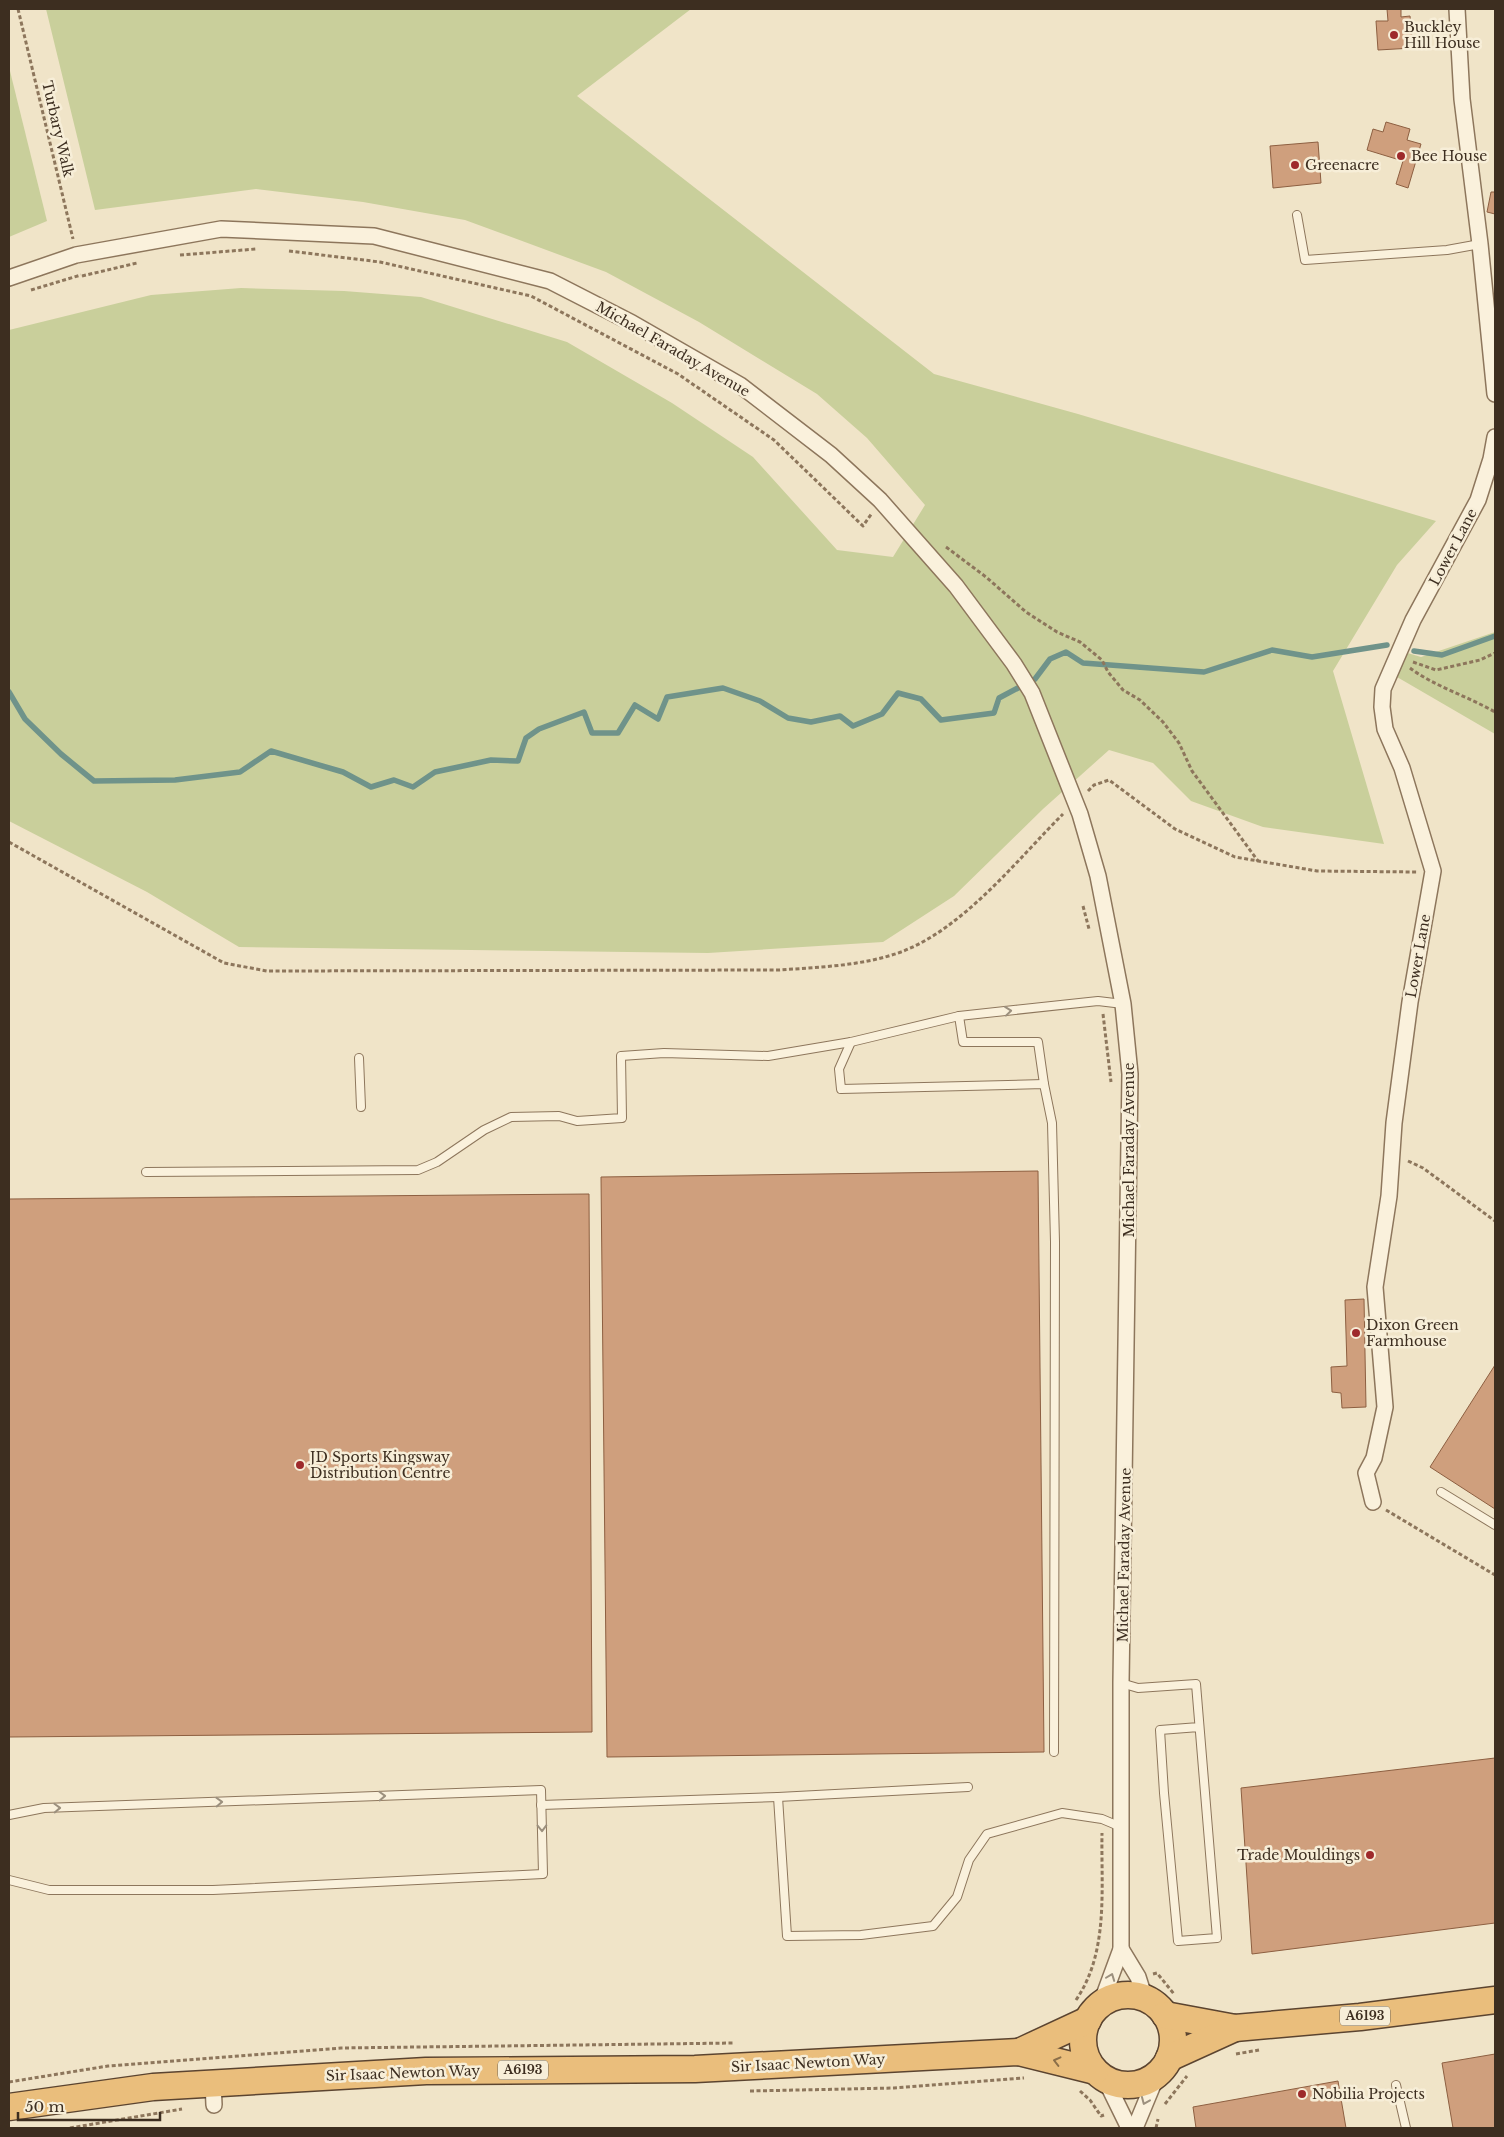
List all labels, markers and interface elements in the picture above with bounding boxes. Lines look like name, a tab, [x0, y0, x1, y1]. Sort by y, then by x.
place label: Buckley Hill House	[1404, 18, 1480, 52]
marker: Buckley Hill House	[1388, 29, 1400, 41]
street label: Turbary Walk	[38, 79, 78, 179]
place label: Bee House	[1411, 147, 1487, 165]
marker: Bee House	[1395, 150, 1407, 162]
place label: Greenacre	[1305, 156, 1379, 174]
marker: Greenacre	[1289, 159, 1301, 171]
street label: Michael Faraday Avenue	[593, 298, 753, 400]
street label: Lower Lane	[1425, 505, 1481, 589]
street label: Lower Lane	[1402, 913, 1434, 999]
one-way arrow	[1004, 1005, 1012, 1016]
street label: Michael Faraday Avenue	[1120, 1063, 1138, 1237]
place label: Dixon Green Farmhouse	[1366, 1316, 1459, 1350]
marker: Dixon Green Farmhouse	[1350, 1327, 1362, 1339]
place label: JD Sports Kingsway Distribution Centre	[308, 1448, 450, 1482]
marker: JD Sports Kingsway Distribution Centre	[294, 1459, 306, 1471]
street label: Michael Faraday Avenue	[1113, 1467, 1135, 1643]
one-way arrow	[378, 1790, 386, 1801]
one-way arrow	[216, 1796, 224, 1807]
one-way arrow	[53, 1802, 61, 1813]
one-way arrow	[537, 1824, 547, 1832]
place label: Trade Mouldings	[1237, 1846, 1360, 1864]
marker: Trade Mouldings	[1364, 1849, 1376, 1861]
one-way arrow	[1105, 1974, 1115, 1982]
road number: A6193	[1340, 2006, 1390, 2025]
street label: Sir Isaac Newton Way	[730, 2050, 886, 2076]
one-way arrow	[1053, 2057, 1061, 2067]
road number: A6193	[498, 2060, 548, 2080]
street label: Sir Isaac Newton Way	[326, 2061, 481, 2085]
place label: Nobilia Projects	[1312, 2085, 1425, 2103]
marker: Nobilia Projects	[1296, 2088, 1308, 2100]
scale bar	[18, 2090, 160, 2122]
one-way arrow	[1141, 2096, 1152, 2105]
text: 50 m	[25, 2097, 65, 2116]

